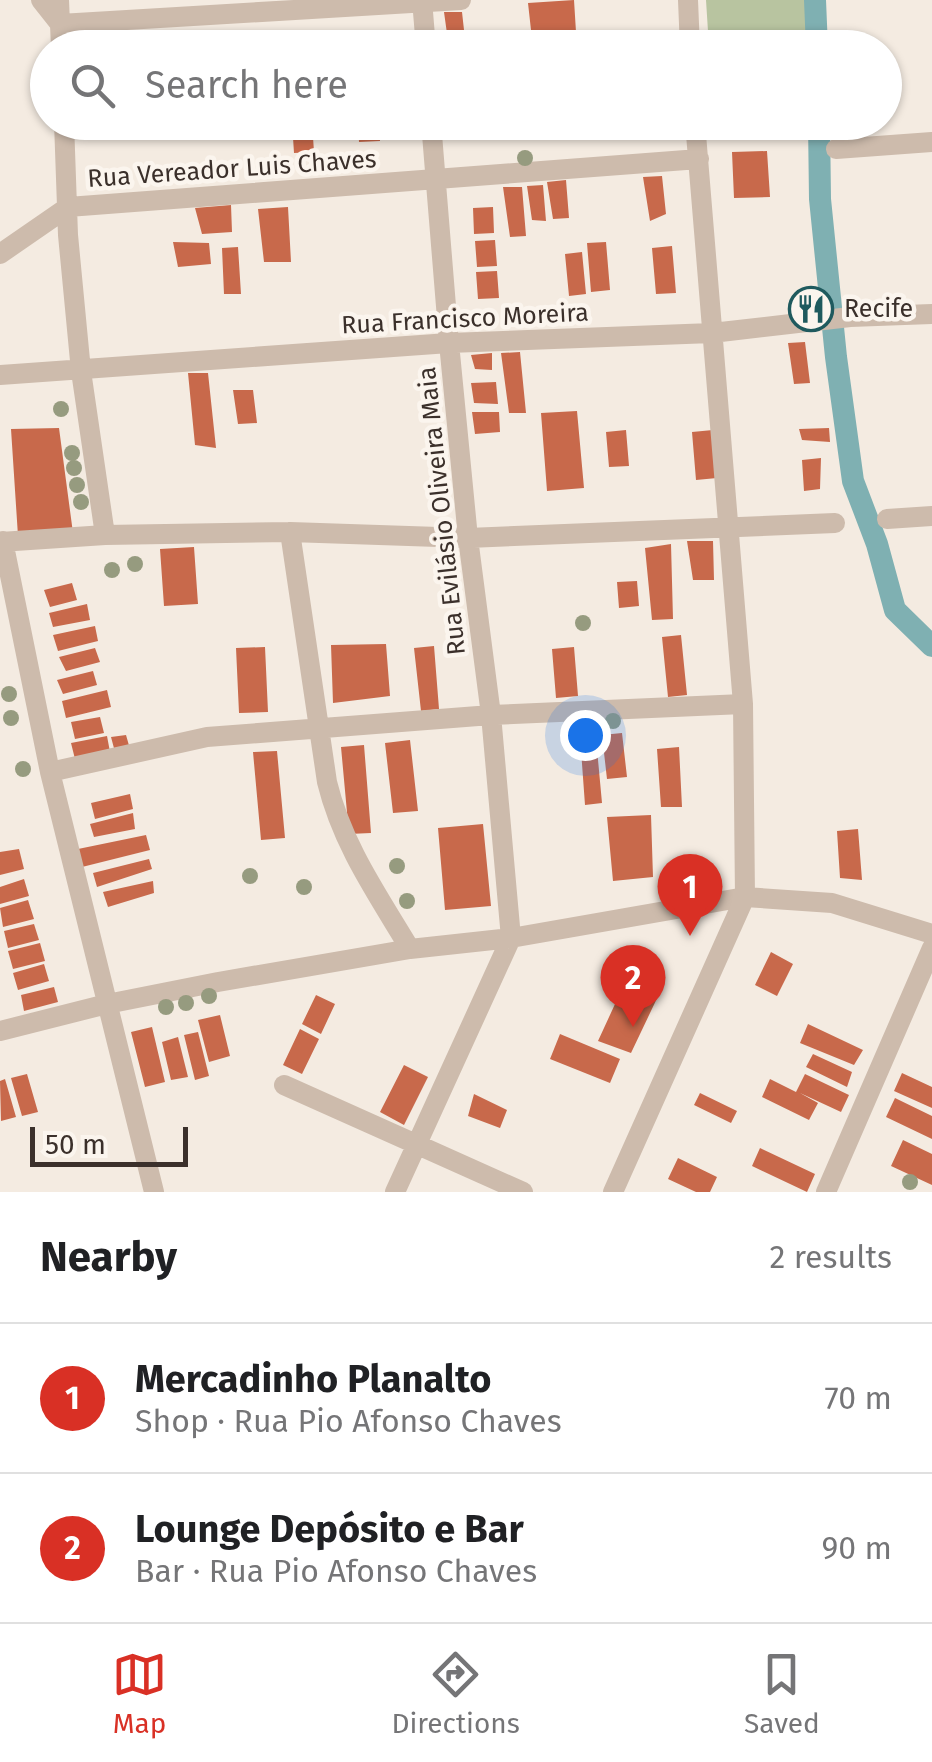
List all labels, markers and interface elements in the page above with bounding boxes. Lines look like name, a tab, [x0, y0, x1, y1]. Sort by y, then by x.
search box	[30, 30, 902, 140]
icon: search	[65, 58, 120, 113]
text: Search here	[145, 62, 348, 108]
street label: Rua Vereador Luis Chaves	[87, 144, 377, 194]
restaurant icon: Recife	[788, 286, 834, 332]
place label: Recife	[844, 294, 913, 324]
street label: Rua Francisco Moreira	[341, 298, 589, 340]
street label: Rua Evilásio Oliveira Maia	[412, 365, 472, 657]
your location	[560, 710, 611, 761]
pin: 1	[658, 854, 722, 936]
pin: 2	[600, 944, 666, 1027]
scale bar	[30, 1122, 188, 1166]
text: 50 m	[45, 1128, 106, 1161]
text: Nearby	[40, 1232, 177, 1282]
text: 2 results	[769, 1238, 892, 1276]
text: Mercadinho Planalto	[135, 1356, 491, 1402]
text: 1	[65, 1379, 80, 1417]
text: 70 m	[824, 1379, 892, 1417]
text: Shop · Rua Pio Afonso Chaves	[135, 1402, 562, 1440]
text: Lounge Depósito e Bar	[135, 1506, 524, 1552]
text: 2	[64, 1529, 81, 1567]
text: 90 m	[821, 1529, 892, 1567]
text: Bar · Rua Pio Afonso Chaves	[135, 1552, 537, 1590]
tab: Map	[112, 1647, 167, 1740]
tab: Directions	[391, 1647, 520, 1740]
tab: Saved	[744, 1647, 820, 1740]

